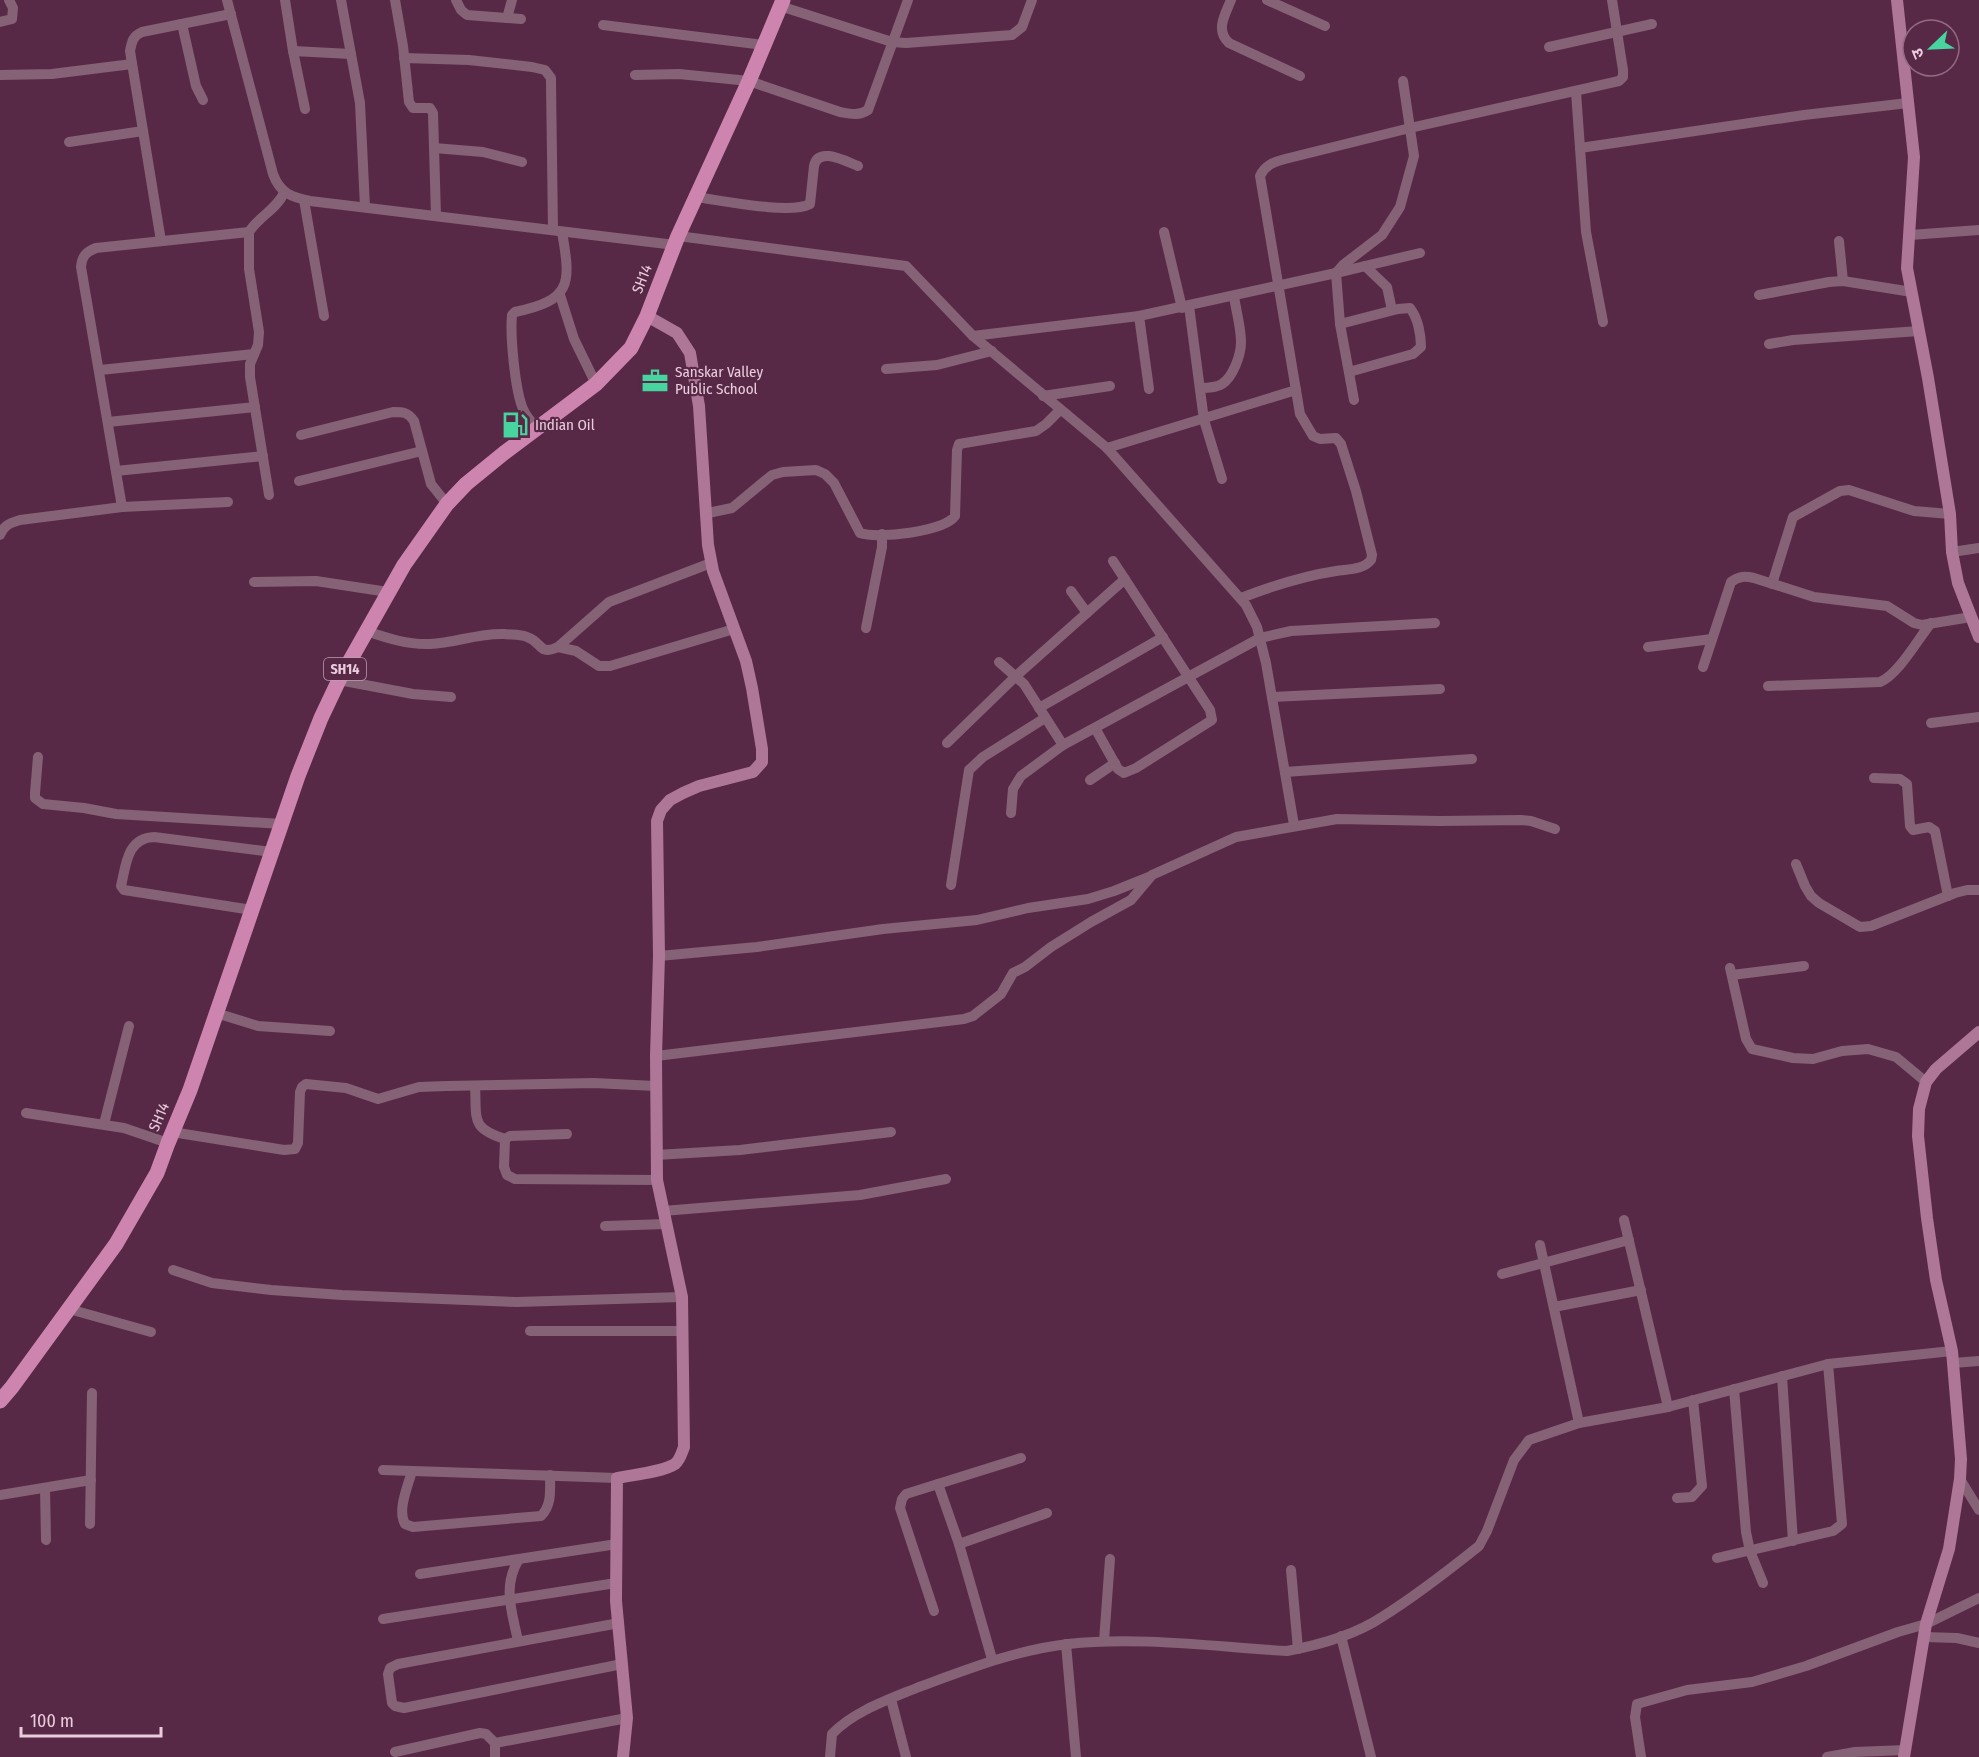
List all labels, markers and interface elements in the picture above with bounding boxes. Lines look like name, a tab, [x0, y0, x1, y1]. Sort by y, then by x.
north arrow	[1901, 18, 1961, 78]
text: उ	[1907, 45, 1928, 62]
street label: SH14	[628, 262, 656, 296]
place label: Sanskar Valley Public School	[675, 363, 763, 398]
office icon: Sanskar Valley Public School	[640, 366, 670, 396]
fuel station icon: Indian Oil	[500, 410, 530, 440]
place label: Indian Oil	[535, 416, 595, 434]
road number: SH14	[324, 658, 366, 680]
street label: SH14	[145, 1100, 173, 1134]
scale bar	[21, 1700, 160, 1738]
text: 100 m	[30, 1710, 74, 1732]

